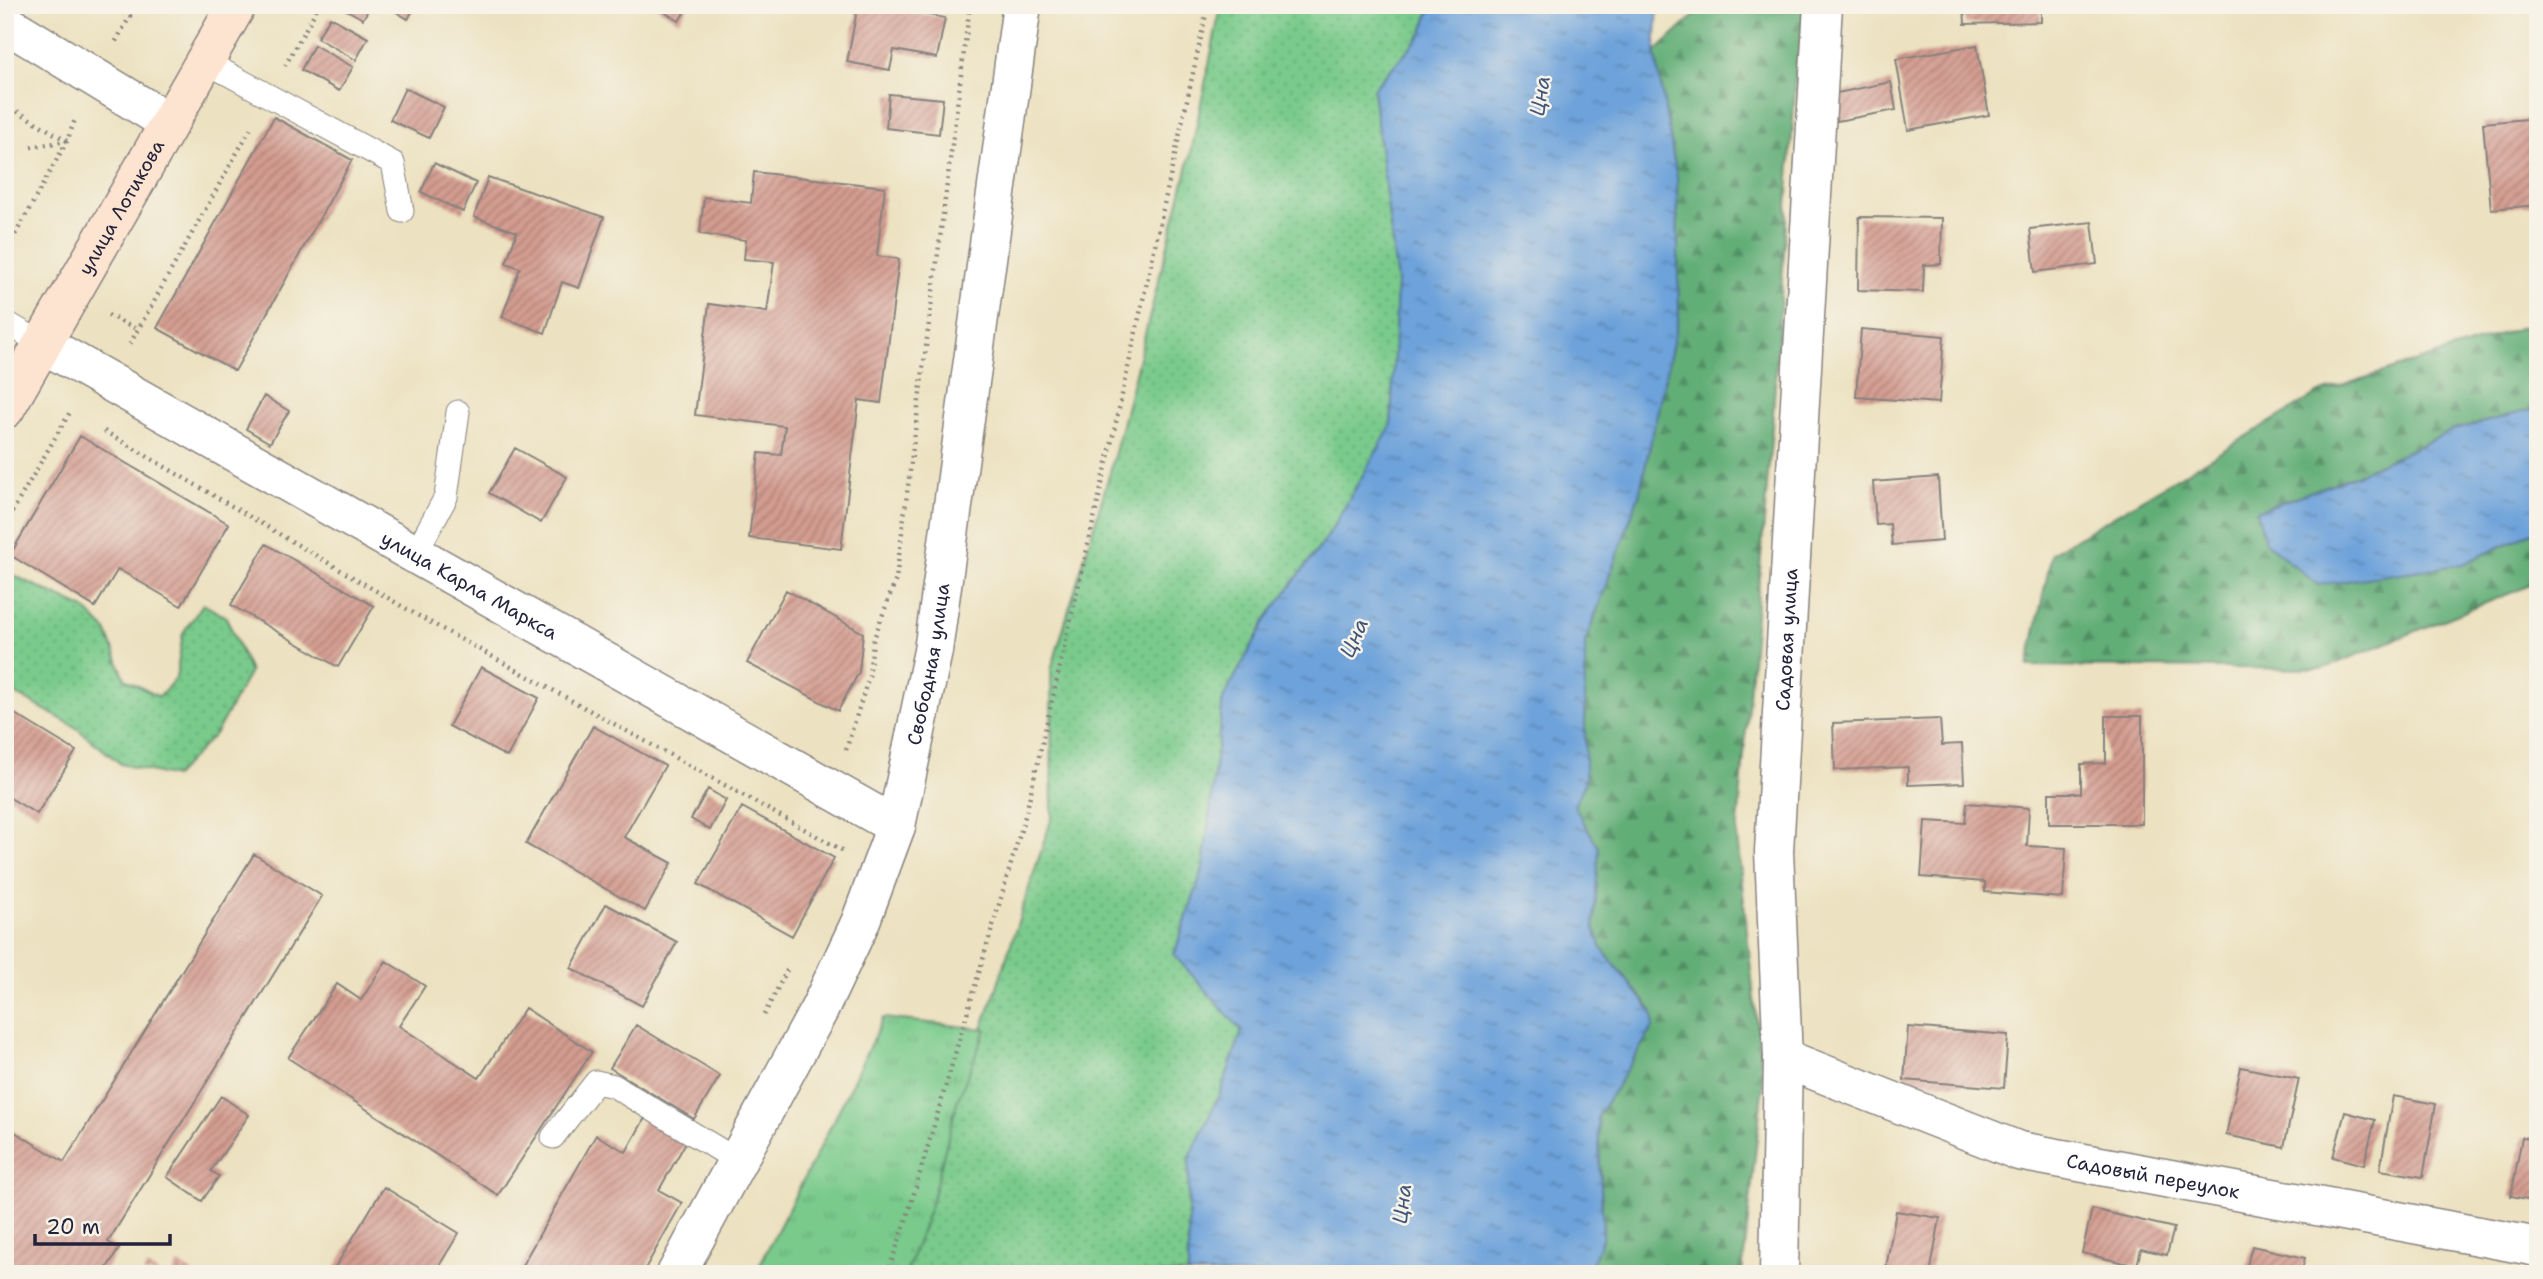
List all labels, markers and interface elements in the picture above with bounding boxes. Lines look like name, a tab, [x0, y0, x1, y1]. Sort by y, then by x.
water label: Цна	[1523, 74, 1557, 118]
street label: улица Лотикова	[73, 135, 170, 279]
street label: улица Карла Маркса	[377, 526, 562, 645]
street label: Садовая улица	[1770, 567, 1803, 712]
street label: Свободная улица	[901, 581, 955, 748]
water label: Цна	[1333, 614, 1375, 662]
street label: Садовый переулок	[2064, 1148, 2242, 1205]
water label: Цна	[1386, 1182, 1418, 1226]
scale bar	[35, 1202, 170, 1246]
text: 20 m	[46, 1213, 100, 1241]

